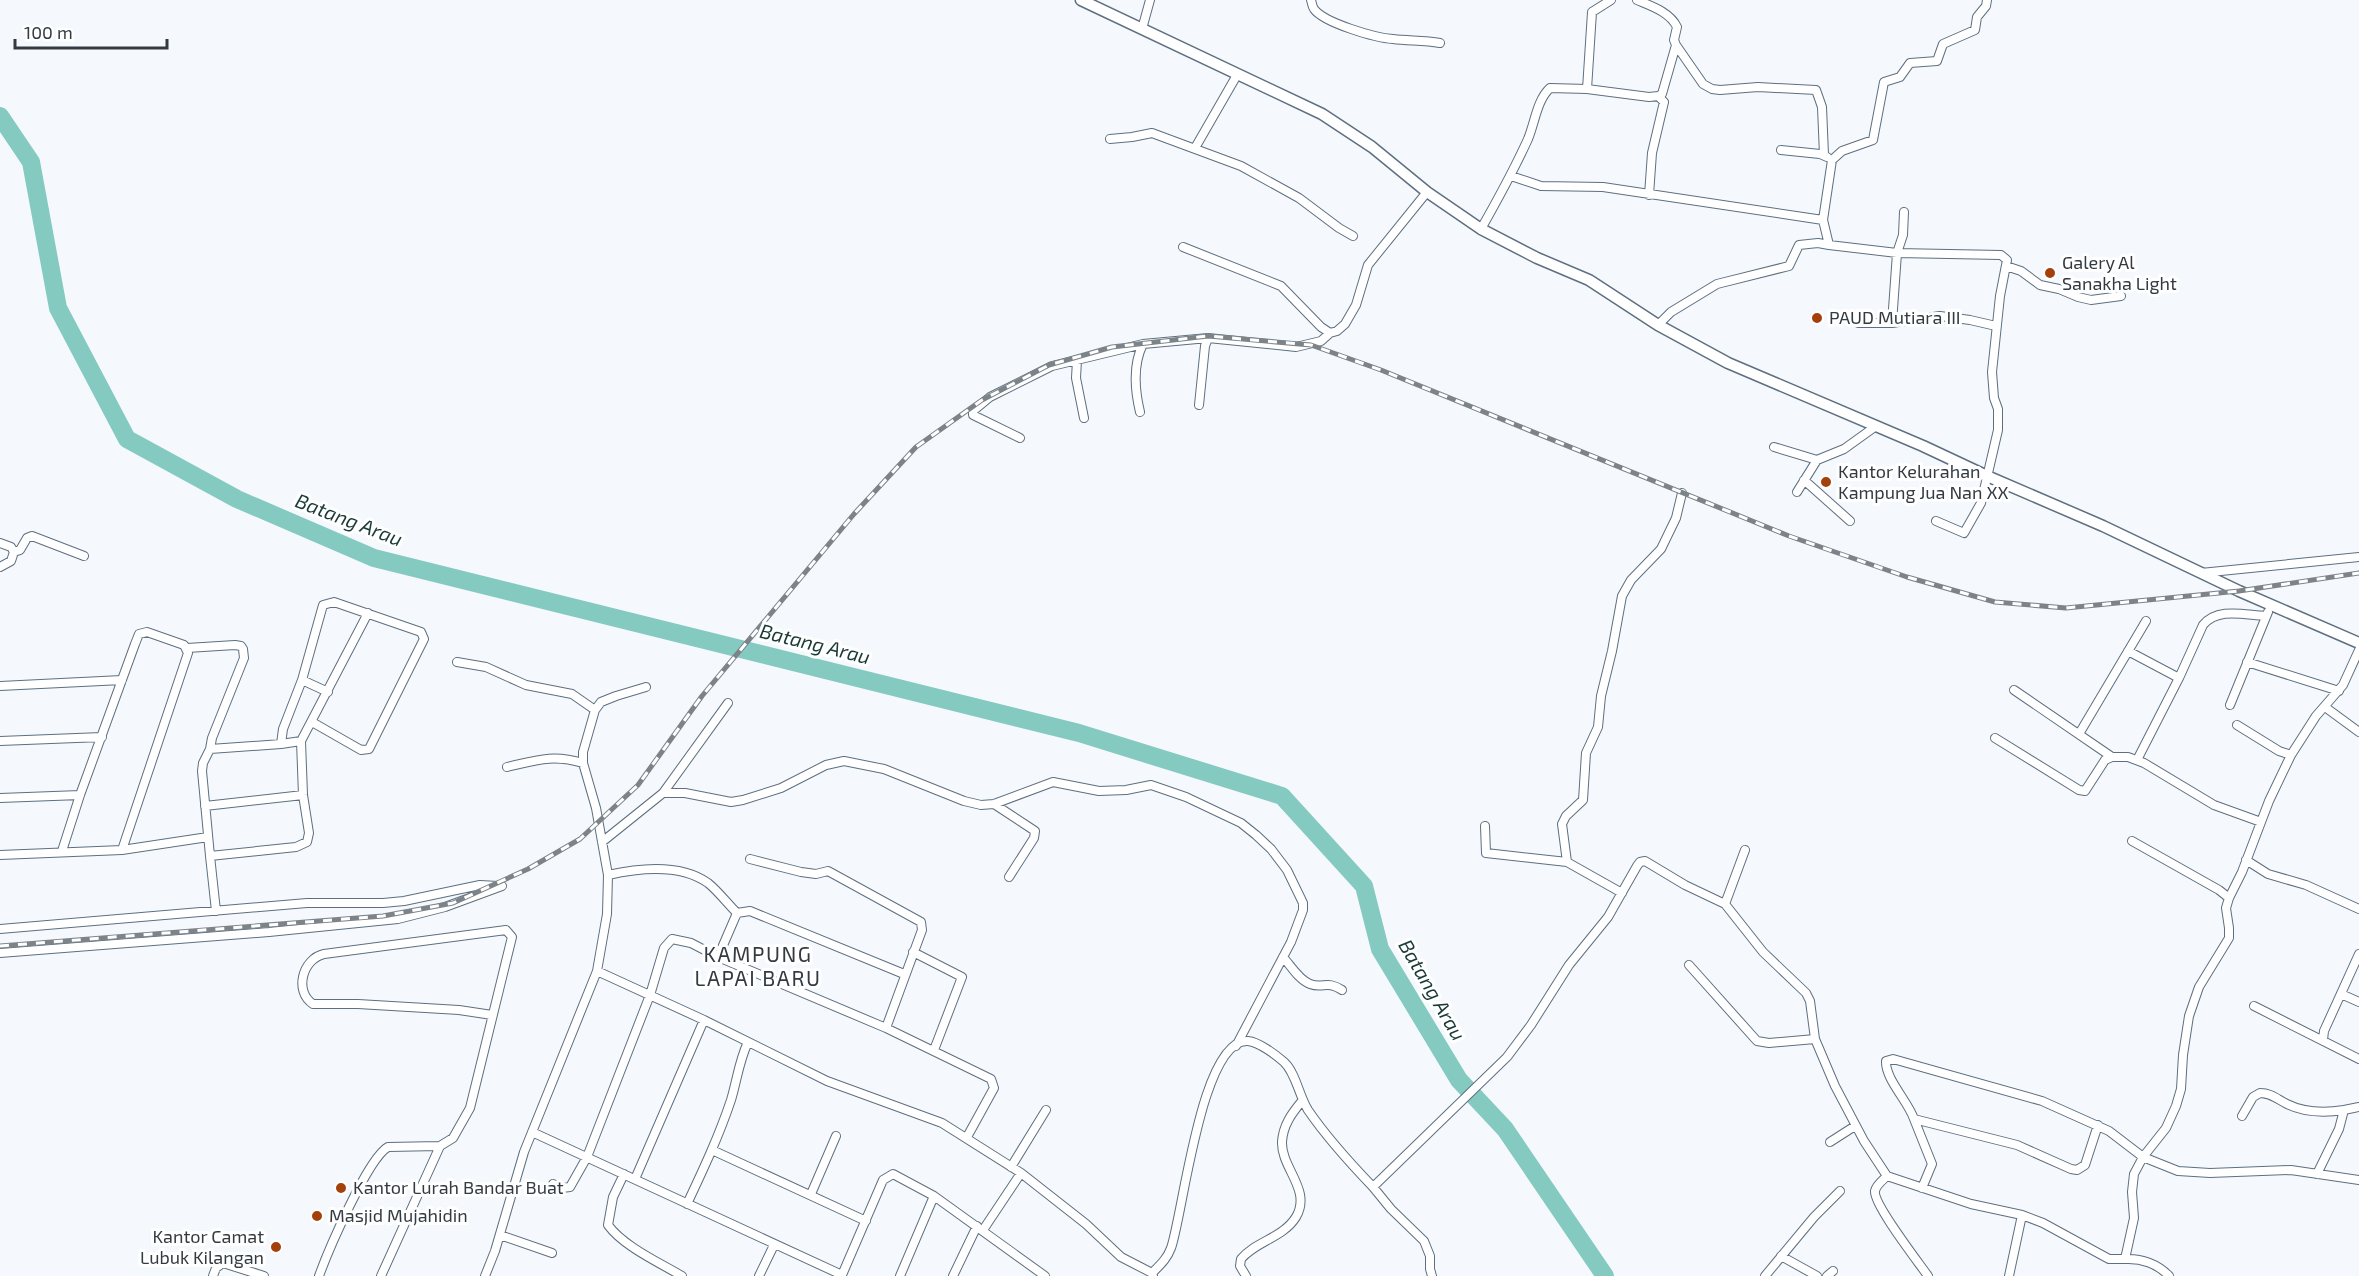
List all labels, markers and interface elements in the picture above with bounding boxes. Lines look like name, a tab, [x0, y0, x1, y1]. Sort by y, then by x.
scale bar	[15, 12, 166, 50]
text: 100 m	[24, 21, 73, 43]
place label: Galery Al Sanakha Light	[2062, 251, 2177, 294]
marker: Galery Al Sanakha Light	[2043, 266, 2057, 280]
place label: PAUD Mutiara III	[1829, 306, 1961, 328]
marker: PAUD Mutiara III	[1810, 311, 1824, 325]
place label: Kantor Kelurahan Kampung Jua Nan XX	[1838, 460, 2008, 503]
marker: Kantor Kelurahan Kampung Jua Nan XX	[1819, 475, 1833, 489]
water label: Batang Arau	[292, 488, 406, 550]
water label: Batang Arau	[758, 618, 873, 668]
water label: Batang Arau	[1394, 935, 1471, 1044]
district label: KAMPUNG LAPAI BARU	[695, 941, 821, 990]
place label: Kantor Lurah Bandar Buat	[353, 1176, 564, 1198]
marker: Kantor Lurah Bandar Buat	[334, 1181, 348, 1195]
place label: Masjid Mujahidin	[329, 1204, 468, 1226]
marker: Masjid Mujahidin	[310, 1209, 324, 1223]
place label: Kantor Camat Lubuk Kilangan	[140, 1225, 264, 1268]
marker: Kantor Camat Lubuk Kilangan	[269, 1240, 283, 1254]

